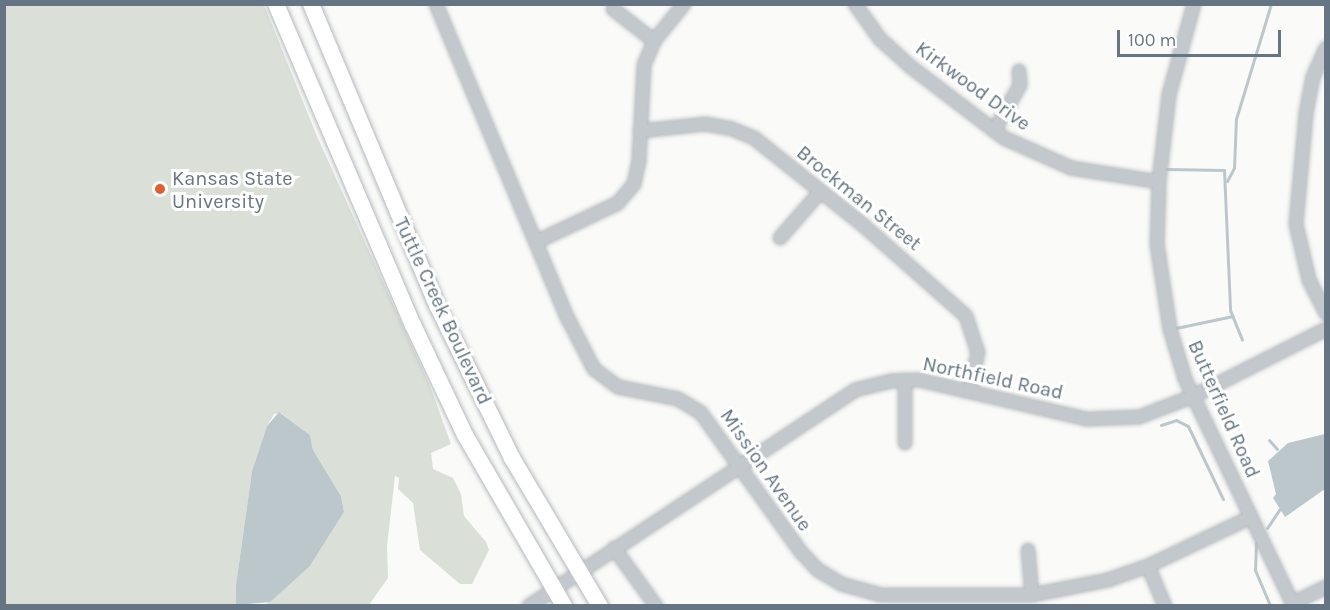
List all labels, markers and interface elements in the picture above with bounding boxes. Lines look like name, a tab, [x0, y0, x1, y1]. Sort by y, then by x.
scale bar	[1120, 18, 1284, 56]
text: 100 m	[1128, 29, 1176, 51]
street label: Kirkwood Drive	[911, 36, 1035, 136]
street label: Brockman Street	[792, 140, 926, 256]
place label: Kansas State University	[172, 166, 292, 213]
marker: Kansas State University	[153, 182, 167, 196]
street label: Tuttle Creek Boulevard	[389, 214, 497, 408]
street label: Butterfield Road	[1183, 336, 1265, 482]
street label: Northfield Road	[921, 351, 1065, 405]
street label: Mission Avenue	[715, 404, 817, 536]

